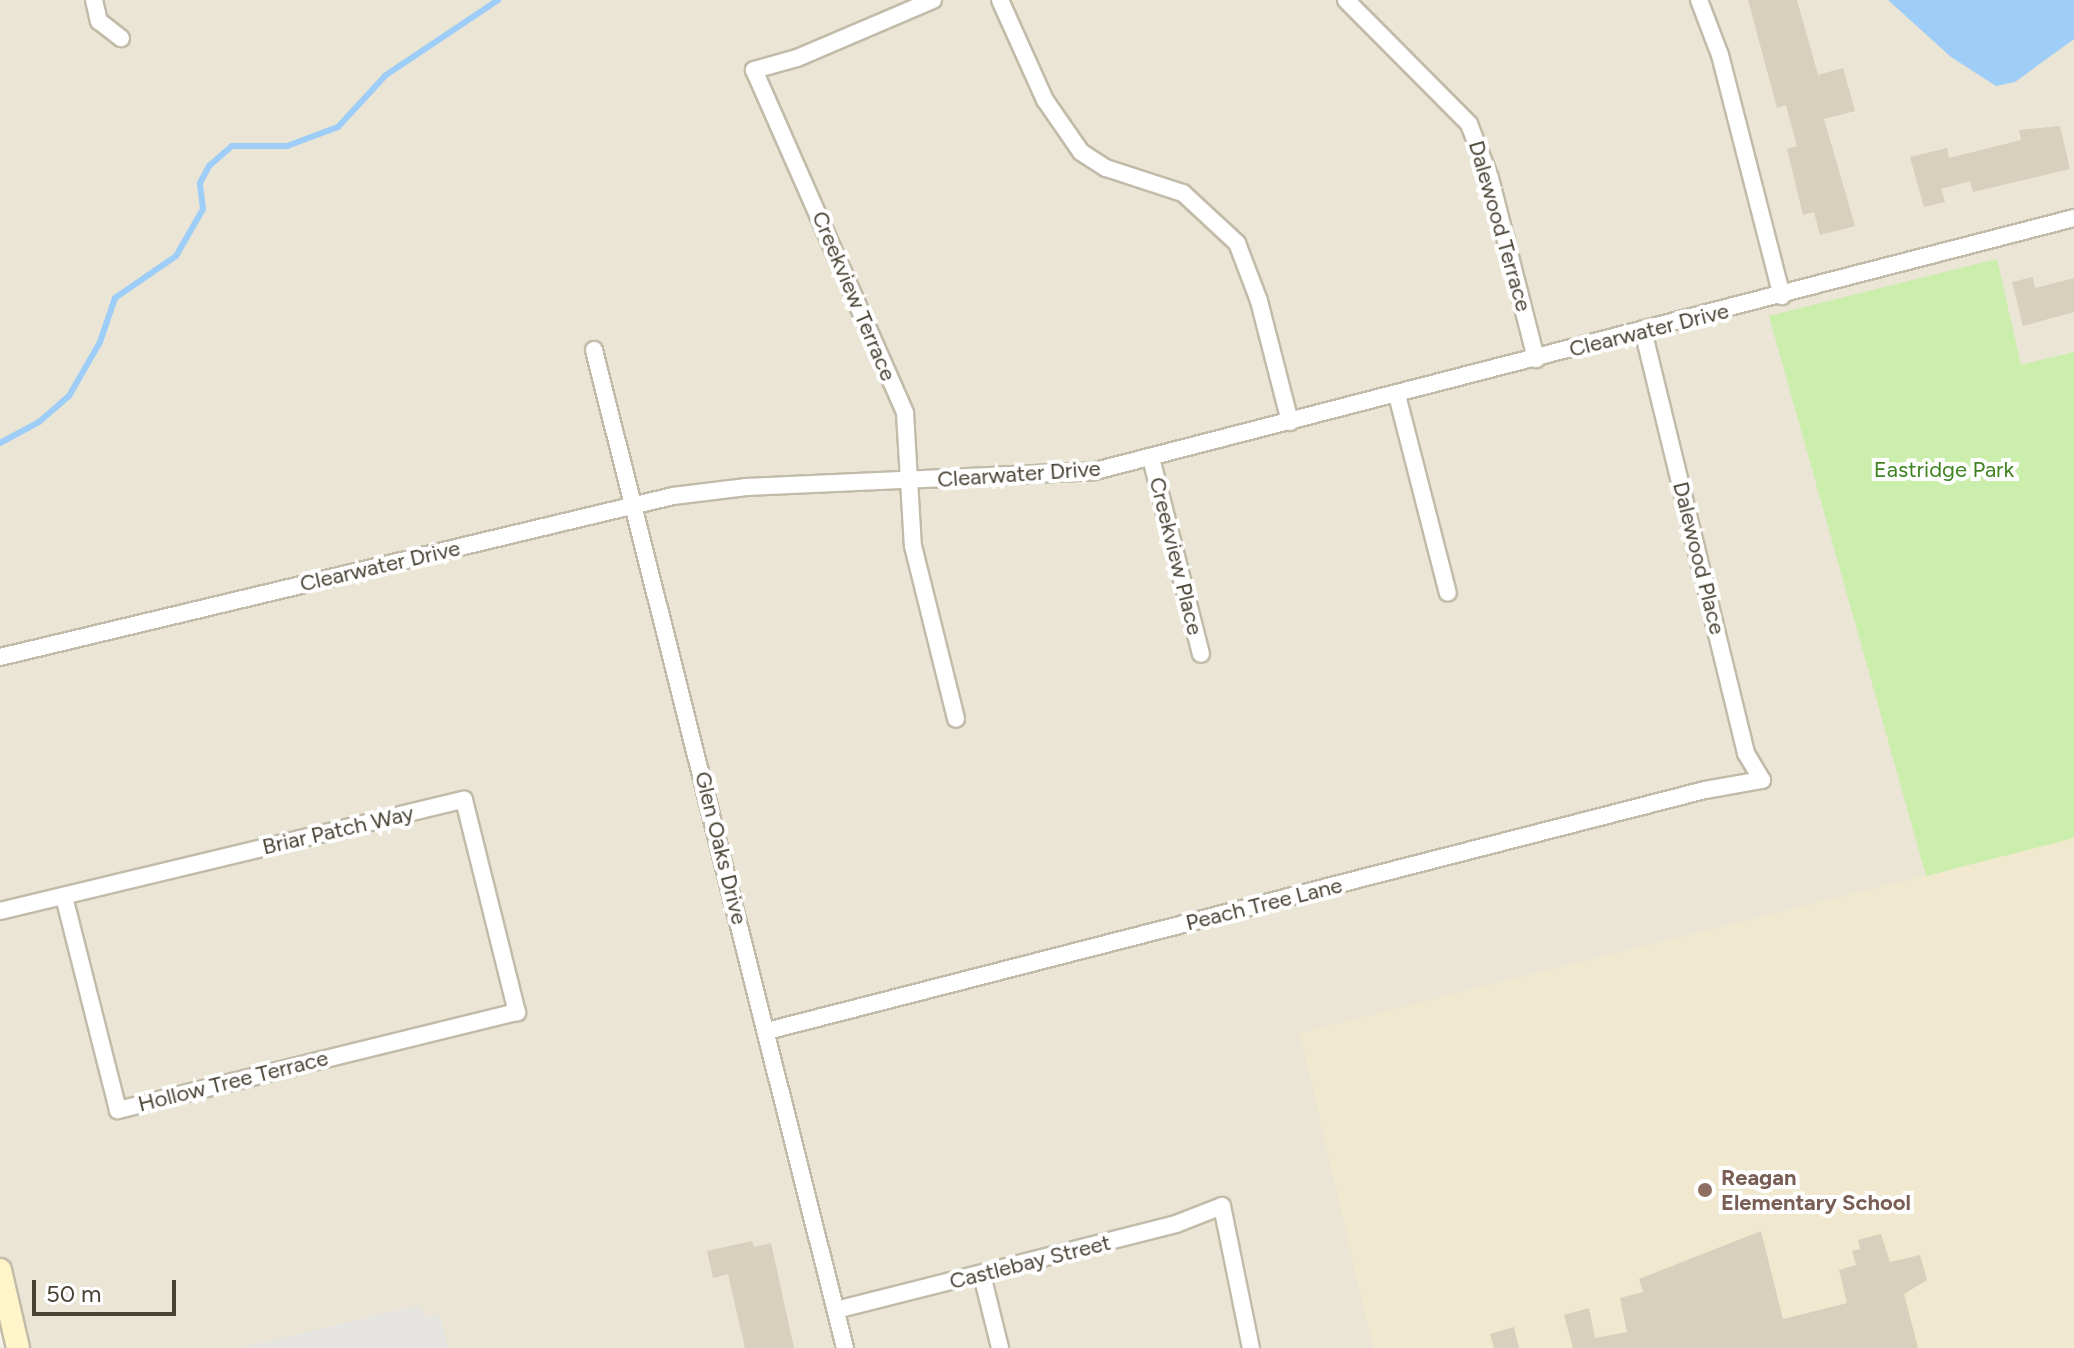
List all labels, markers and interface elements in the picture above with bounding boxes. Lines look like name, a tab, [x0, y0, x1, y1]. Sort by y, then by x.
street label: Dalewood Terrace	[1463, 138, 1537, 314]
street label: Creekview Terrace	[806, 207, 902, 385]
street label: Clearwater Drive	[1566, 297, 1732, 363]
street label: Clearwater Drive	[936, 455, 1102, 493]
park label: Eastridge Park	[1874, 457, 2014, 483]
street label: Creekview Place	[1144, 474, 1208, 638]
street label: Dalewood Place	[1667, 479, 1731, 637]
street label: Clearwater Drive	[297, 535, 463, 597]
street label: Glen Oaks Drive	[689, 769, 753, 927]
street label: Briar Patch Way	[260, 800, 416, 860]
street label: Peach Tree Lane	[1183, 872, 1345, 936]
street label: Hollow Tree Terrace	[135, 1045, 331, 1117]
place label: Reagan Elementary School	[1721, 1164, 1911, 1216]
marker: Reagan Elementary School	[1696, 1181, 1714, 1199]
street label: Castlebay Street	[947, 1229, 1113, 1295]
scale bar	[36, 1264, 180, 1314]
text: 50 m	[46, 1279, 102, 1308]

